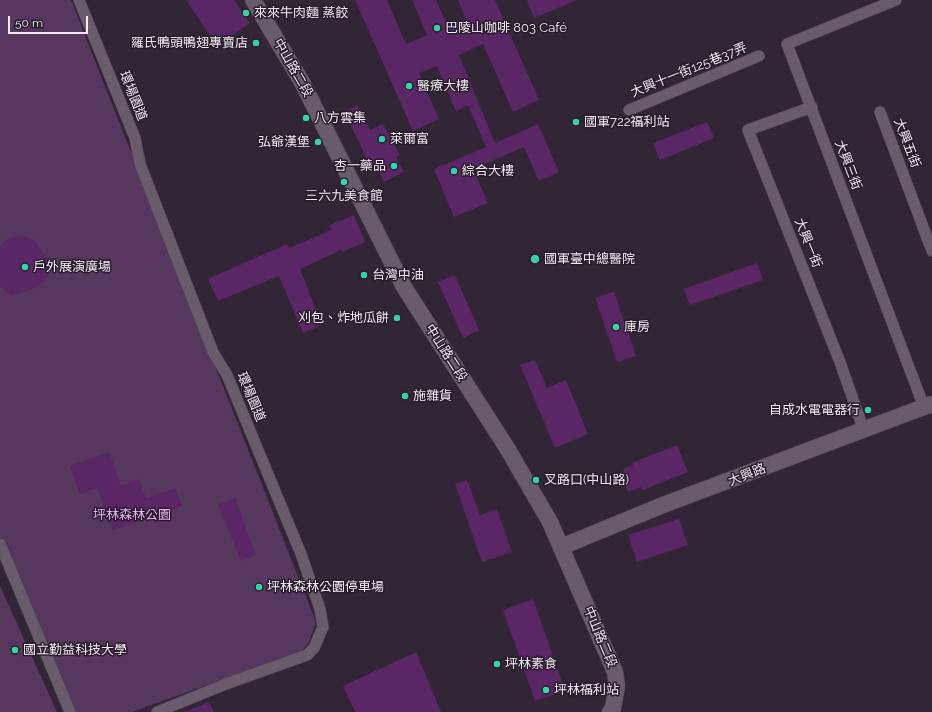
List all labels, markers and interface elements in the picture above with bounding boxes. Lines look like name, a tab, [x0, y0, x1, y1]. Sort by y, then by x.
place label: 來來牛肉麵 蒸餃	[254, 5, 348, 21]
scale bar	[10, 8, 90, 34]
marker: 來來牛肉麵 蒸餃	[241, 8, 251, 18]
text: 50 m	[15, 16, 43, 30]
place label: 巴陵山咖啡 803 Café	[445, 20, 567, 36]
marker: 巴陵山咖啡 803 Café	[432, 23, 442, 33]
place label: 羅氏鴨頭鴨翅專賣店	[131, 35, 248, 51]
street label: 中山路二段	[270, 36, 316, 100]
marker: 羅氏鴨頭鴨翅專賣店	[251, 38, 261, 48]
street label: 大興十一街125巷37弄	[628, 39, 750, 101]
street label: 環場園道	[116, 69, 150, 123]
place label: 醫療大樓	[417, 78, 469, 94]
marker: 醫療大樓	[404, 81, 414, 91]
place label: 八方雲集	[314, 110, 366, 126]
marker: 八方雲集	[301, 113, 311, 123]
place label: 國軍722福利站	[584, 114, 670, 130]
street label: 大興五街	[890, 116, 924, 170]
marker: 國軍722福利站	[571, 117, 581, 127]
place label: 萊爾富	[390, 131, 429, 147]
place label: 弘爺漢堡	[258, 134, 310, 150]
marker: 萊爾富	[377, 134, 387, 144]
marker: 弘爺漢堡	[313, 137, 323, 147]
street label: 大興三街	[831, 138, 865, 192]
place label: 杏一藥品	[334, 158, 386, 174]
marker: 杏一藥品	[389, 161, 399, 171]
place label: 綜合大樓	[462, 163, 514, 179]
marker: 綜合大樓	[449, 166, 459, 176]
marker: 三六九美食館	[339, 177, 349, 187]
place label: 三六九美食館	[305, 188, 383, 204]
street label: 大興一街	[791, 216, 825, 270]
place label: 國軍臺中總醫院	[544, 251, 635, 267]
marker: 國軍臺中總醫院	[529, 253, 541, 265]
place label: 戶外展演廣場	[33, 259, 111, 275]
marker: 戶外展演廣場	[20, 262, 30, 272]
place label: 台灣中油	[372, 267, 424, 283]
marker: 台灣中油	[359, 270, 369, 280]
place label: 刈包、炸地瓜餅	[298, 310, 389, 326]
marker: 刈包、炸地瓜餅	[392, 313, 402, 323]
place label: 庫房	[624, 319, 650, 335]
street label: 中山路二段	[422, 321, 470, 385]
marker: 庫房	[611, 322, 621, 332]
street label: 環場園道	[234, 370, 268, 424]
place label: 施雜貨	[413, 388, 452, 404]
marker: 施雜貨	[400, 391, 410, 401]
place label: 自成水電電器行	[769, 402, 860, 418]
marker: 自成水電電器行	[863, 405, 873, 415]
street label: 大興路	[726, 461, 768, 489]
place label: 叉路口(中山路)	[544, 472, 629, 488]
marker: 叉路口(中山路)	[531, 475, 541, 485]
park label: 坪林森林公園	[93, 507, 171, 523]
place label: 坪林森林公園停車場	[267, 579, 384, 595]
marker: 坪林森林公園停車場	[254, 582, 264, 592]
street label: 中山路二段	[580, 604, 620, 670]
place label: 國立勤益科技大學	[23, 642, 127, 658]
marker: 國立勤益科技大學	[10, 645, 20, 655]
place label: 坪林素食	[505, 656, 557, 672]
marker: 坪林素食	[492, 659, 502, 669]
place label: 坪林福利站	[554, 682, 619, 698]
marker: 坪林福利站	[541, 685, 551, 695]

